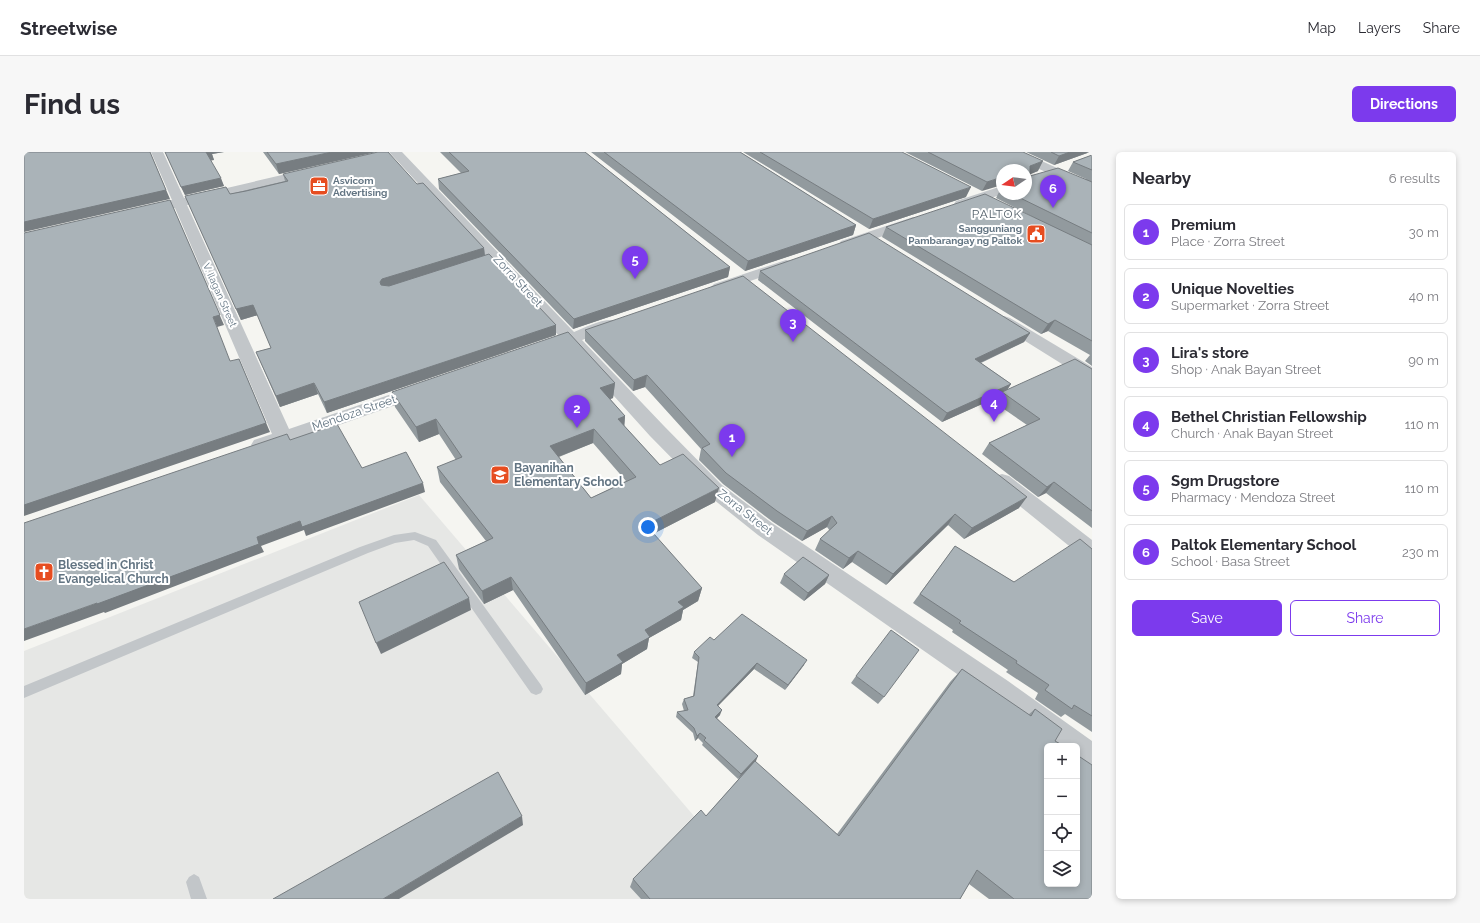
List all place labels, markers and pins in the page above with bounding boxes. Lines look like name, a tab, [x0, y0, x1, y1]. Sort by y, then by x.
office icon: Asvicom Advertising	[308, 175, 330, 197]
place label: Asvicom Advertising	[333, 175, 387, 198]
pin: 6	[1040, 175, 1066, 208]
place label: Sangguniang Pambarangay ng Paltok	[908, 223, 1022, 246]
public building icon: Sangguniang Pambarangay ng Paltok	[1025, 223, 1047, 245]
pin: 5	[622, 246, 648, 279]
pin: 3	[780, 309, 806, 342]
pin: 4	[981, 389, 1007, 422]
pin: 2	[564, 395, 590, 428]
pin: 1	[719, 424, 745, 457]
place label: Bayanihan Elementary School	[514, 461, 623, 489]
school or university icon: Bayanihan Elementary School	[489, 464, 511, 486]
place label: Blessed in Christ Evangelical Church	[58, 558, 169, 586]
church icon: Blessed in Christ Evangelical Church	[33, 561, 55, 583]

